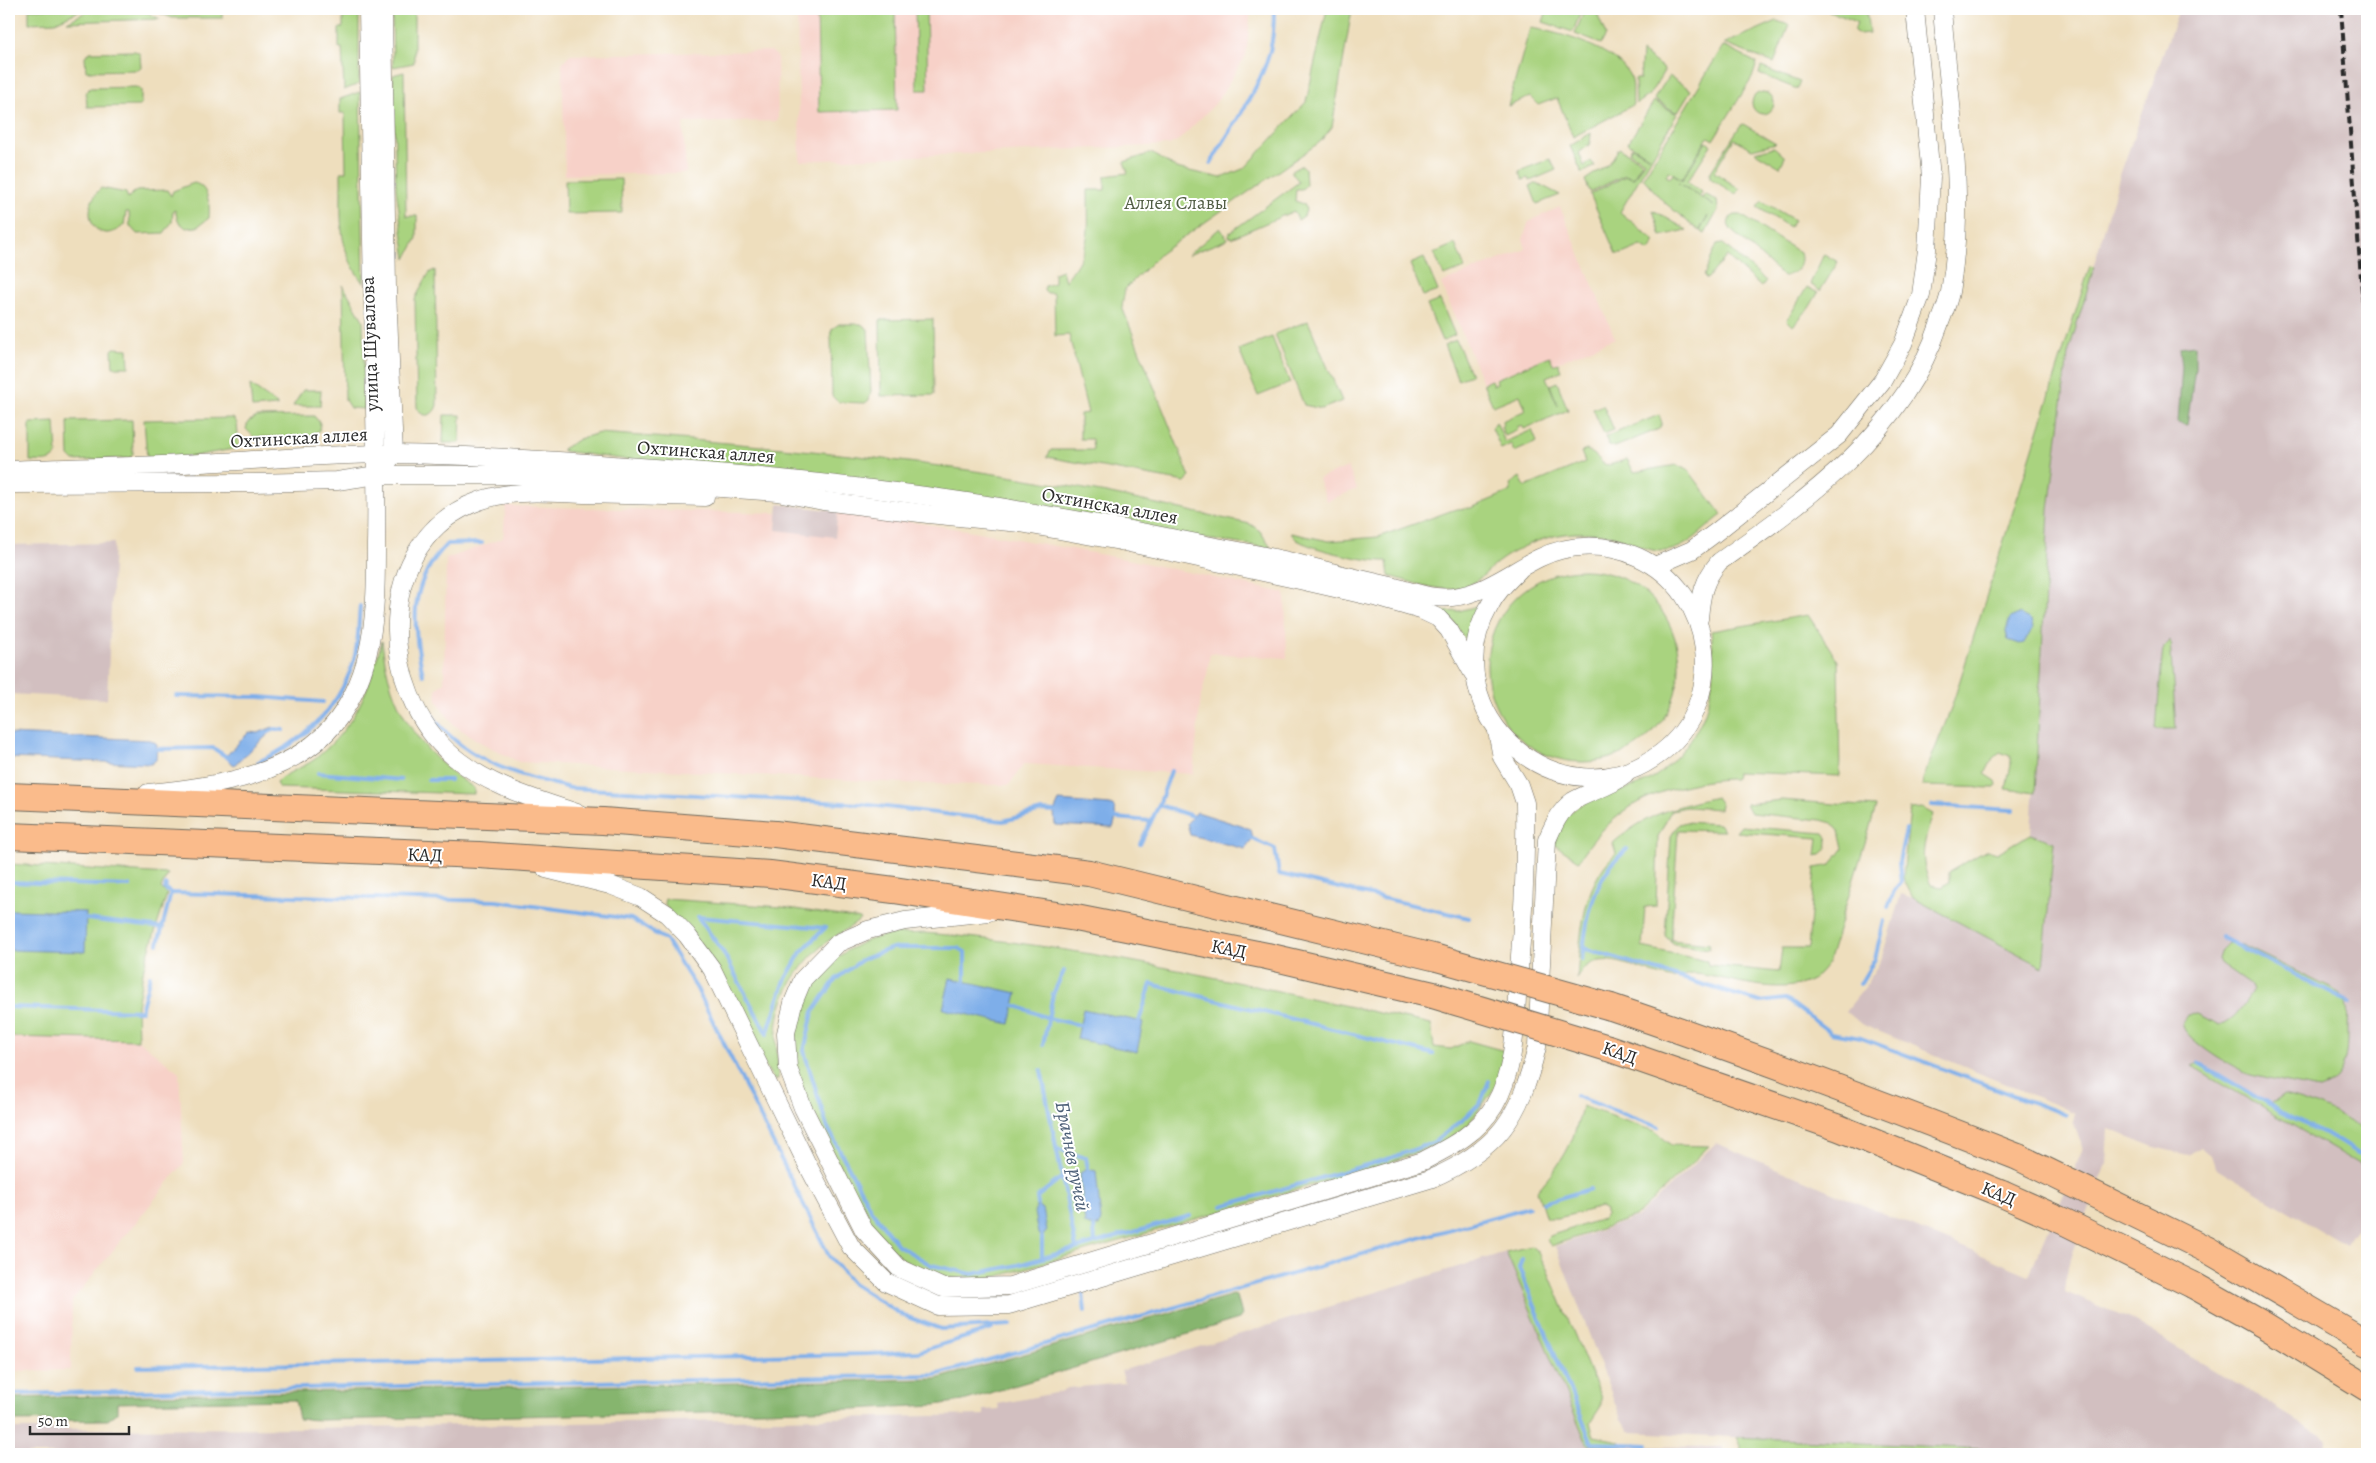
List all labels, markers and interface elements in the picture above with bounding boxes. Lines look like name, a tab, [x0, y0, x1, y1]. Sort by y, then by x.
park label: Аллея Славы	[1124, 190, 1228, 216]
street label: улица Шувалова	[355, 276, 385, 413]
street label: Охтинская аллея	[230, 421, 368, 455]
street label: Охтинская аллея	[636, 434, 775, 470]
street label: Охтинская аллея	[1040, 481, 1180, 531]
street label: КАД	[407, 841, 443, 869]
street label: КАД	[810, 867, 848, 897]
street label: КАД	[1209, 933, 1249, 965]
street label: КАД	[1599, 1035, 1641, 1071]
water label: Брачнев ручей	[1049, 1099, 1096, 1214]
street label: КАД	[1977, 1175, 2020, 1213]
scale bar	[30, 1403, 129, 1435]
text: 50 m	[38, 1411, 68, 1431]

